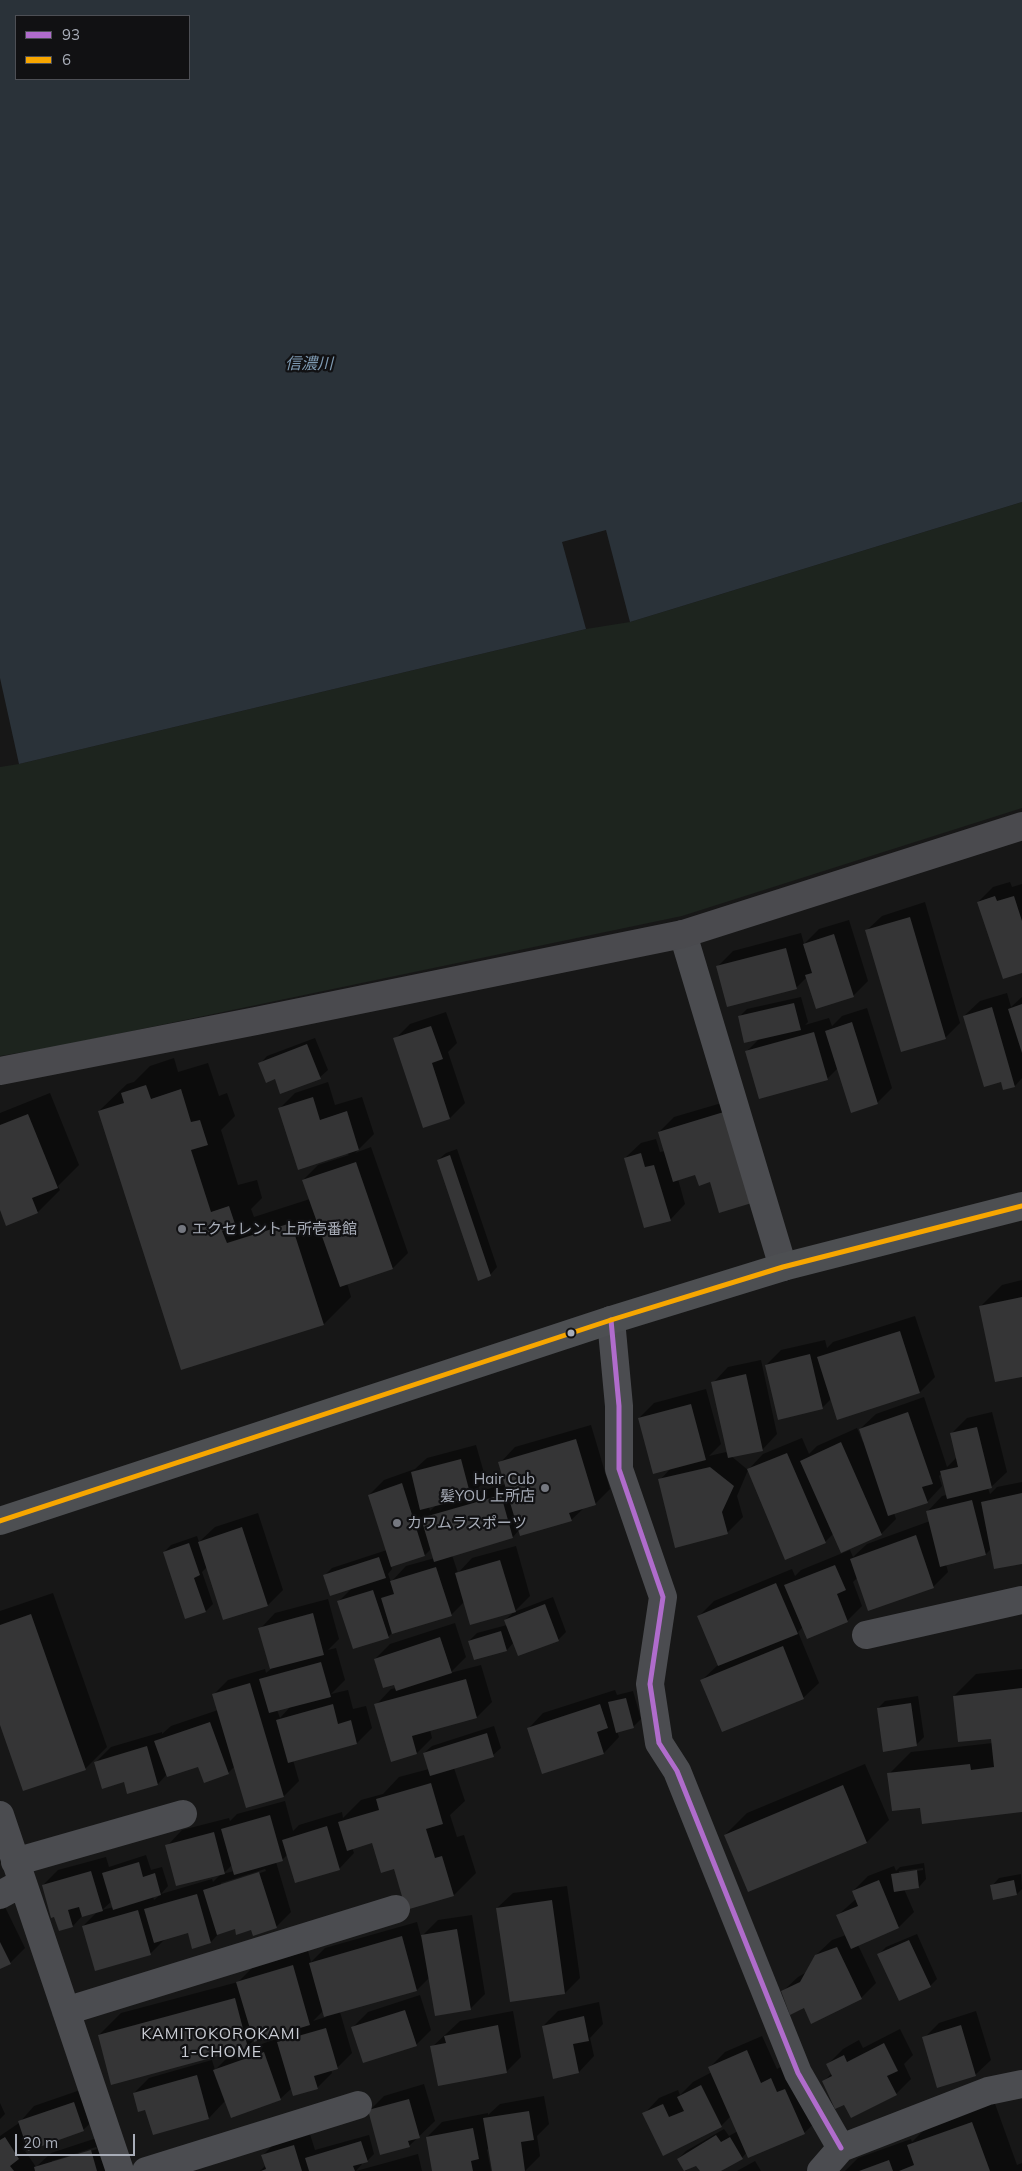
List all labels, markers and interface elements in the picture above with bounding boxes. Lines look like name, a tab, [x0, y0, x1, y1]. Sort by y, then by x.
legend	[15, 15, 190, 80]
text: 93	[62, 25, 80, 44]
text: 6	[62, 50, 71, 69]
water label: 信濃川	[285, 354, 333, 374]
place label: エクセレント上所壱番館	[192, 1220, 357, 1238]
marker: エクセレント上所壱番館	[176, 1223, 188, 1235]
unlabelled marker	[566, 1328, 576, 1338]
place label: Hair Cub 髪YOU 上所店	[440, 1470, 535, 1505]
marker: Hair Cub 髪YOU 上所店	[539, 1482, 551, 1494]
place label: カワムラスポーツ	[407, 1514, 527, 1532]
marker: カワムラスポーツ	[391, 1517, 403, 1529]
district label: KAMITOKOROKAMI 1-CHOME	[140, 2024, 302, 2062]
scale bar	[18, 2124, 138, 2156]
text: 20 m	[23, 2133, 58, 2152]

